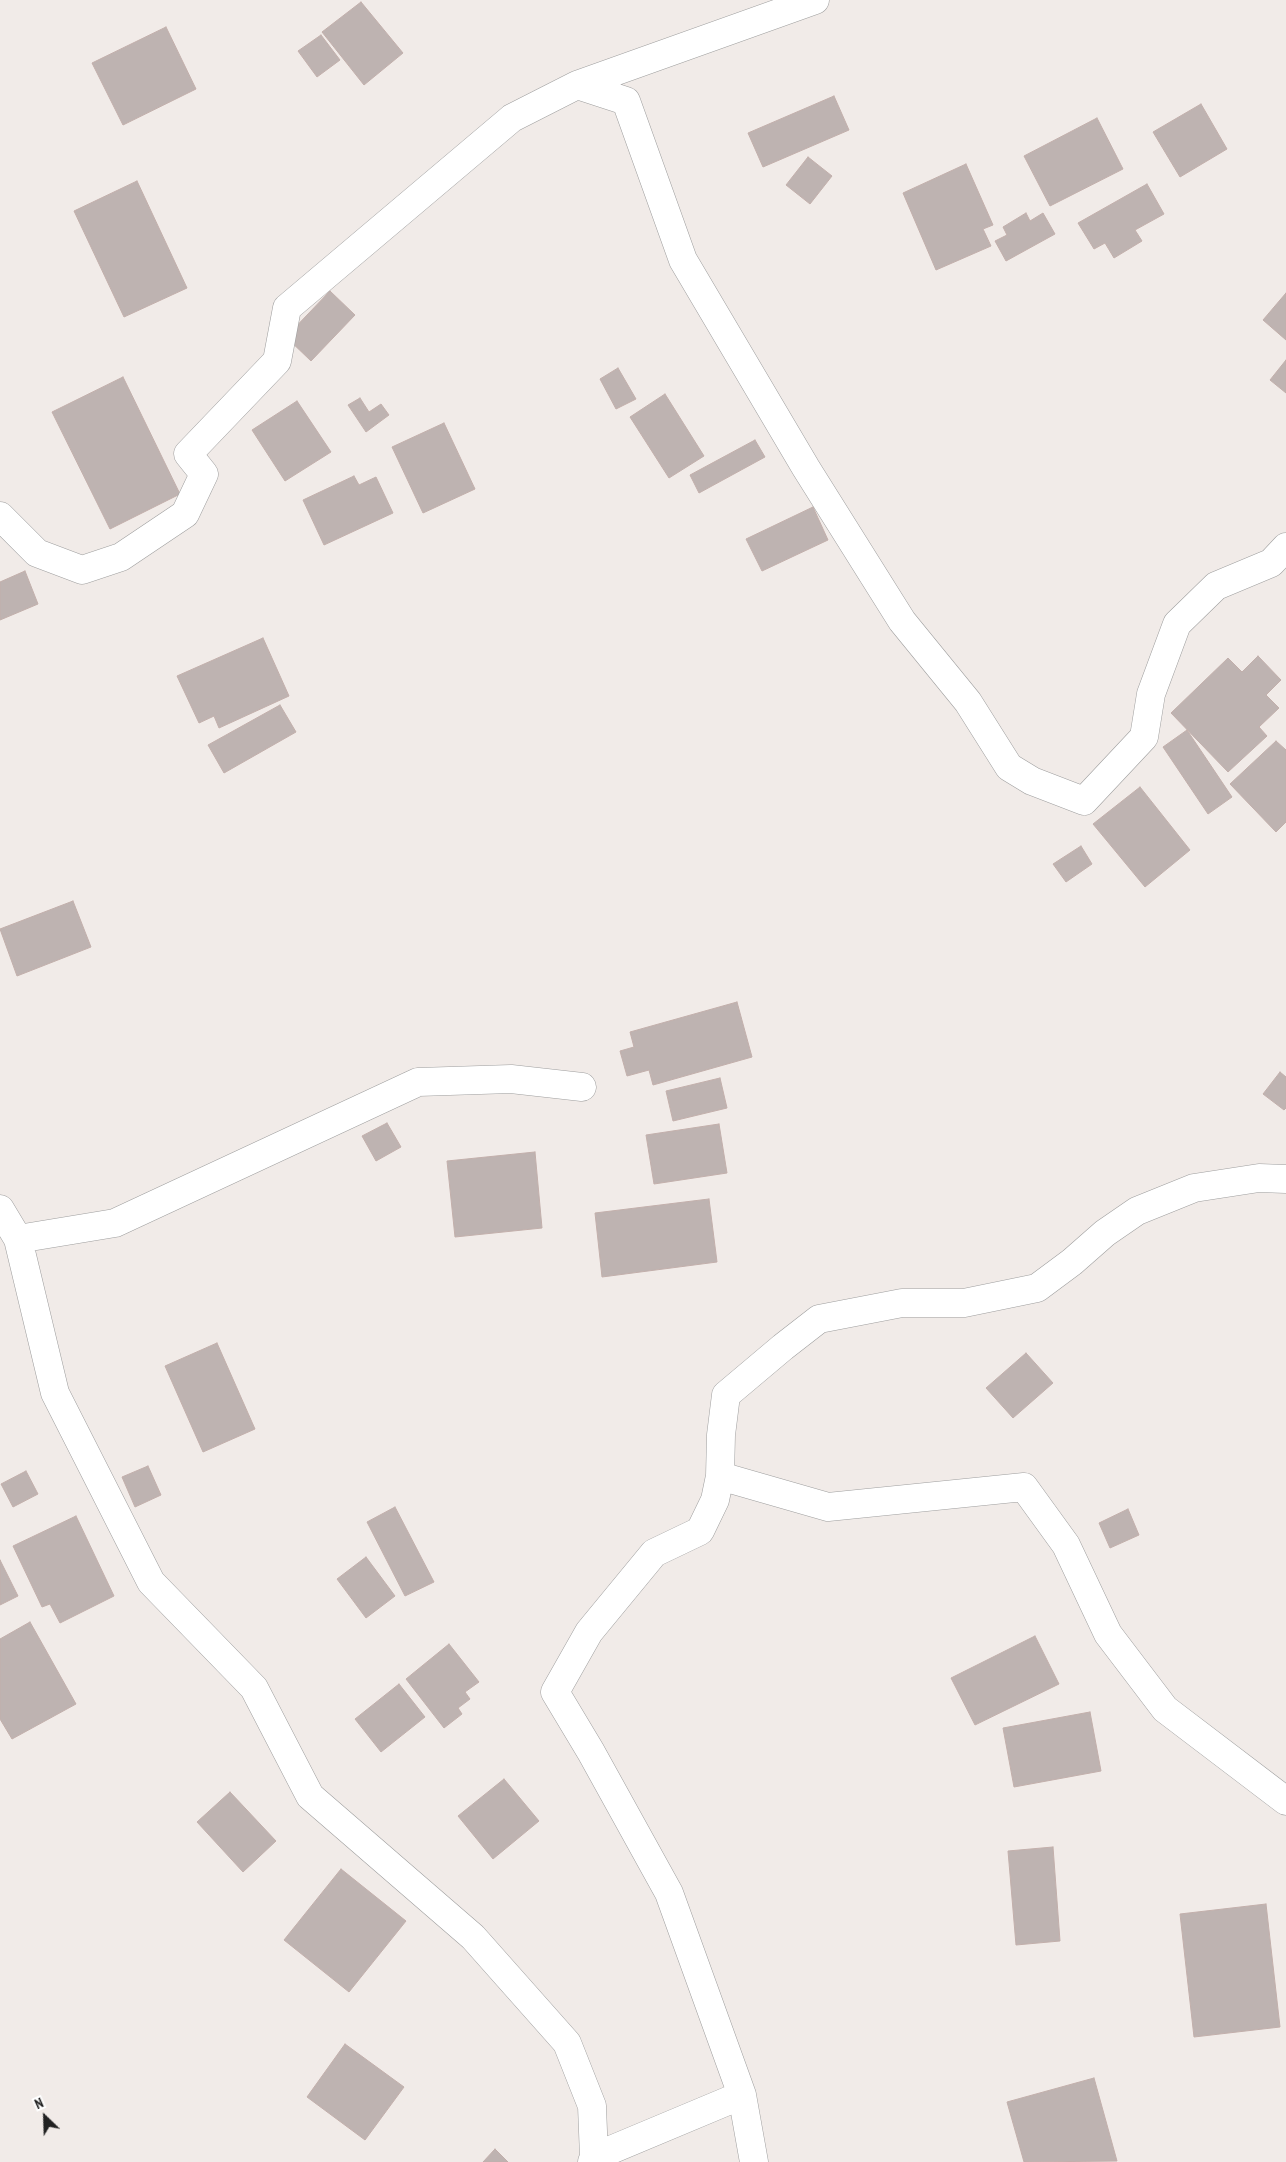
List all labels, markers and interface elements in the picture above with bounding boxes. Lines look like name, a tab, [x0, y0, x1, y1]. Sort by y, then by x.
north arrow	[20, 2092, 70, 2142]
text: N	[32, 2094, 46, 2113]

